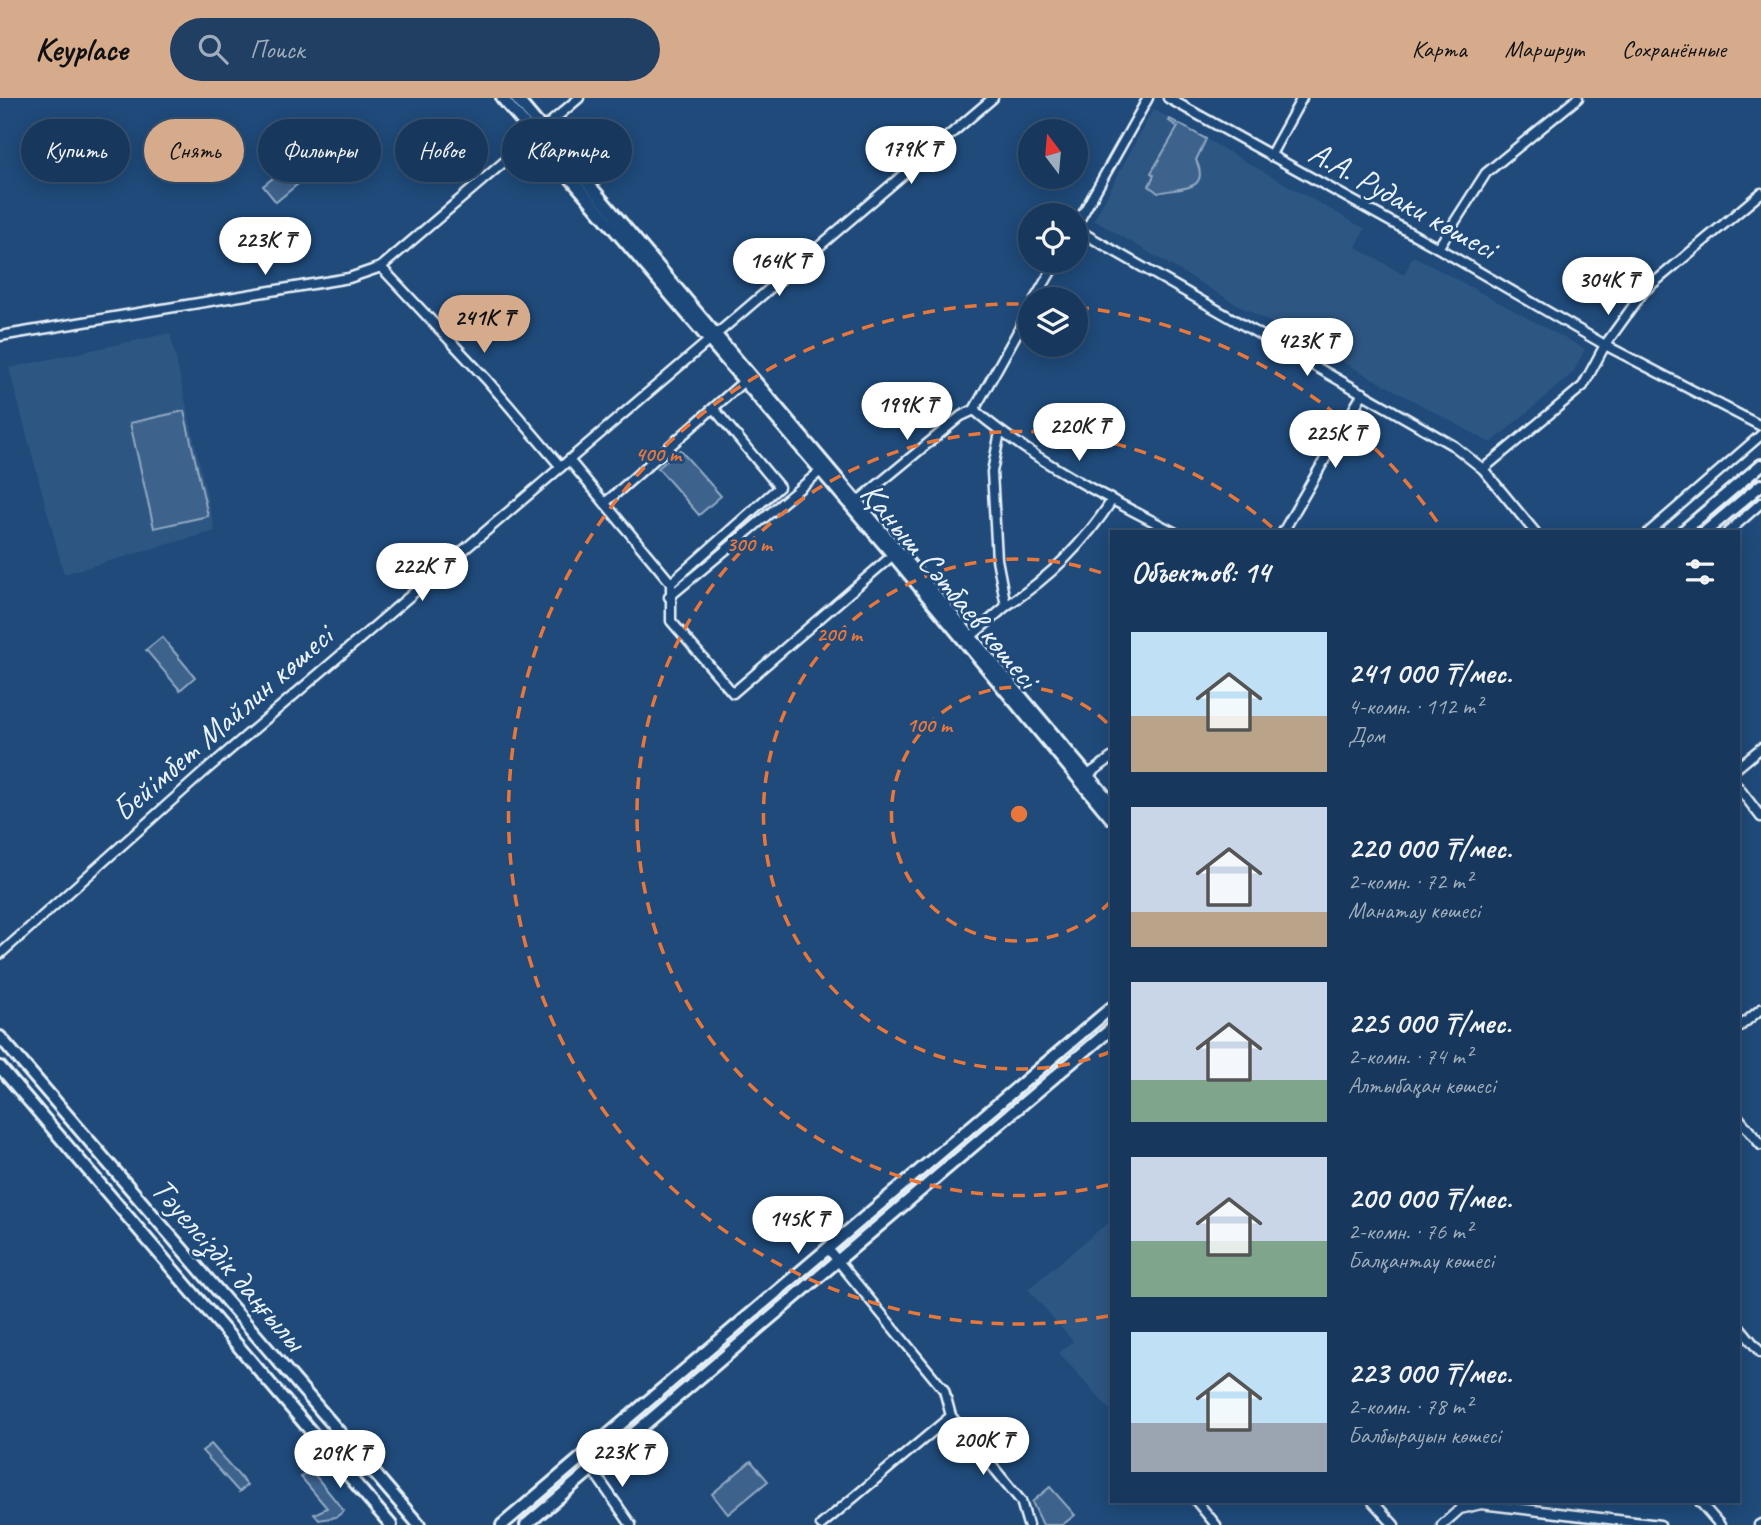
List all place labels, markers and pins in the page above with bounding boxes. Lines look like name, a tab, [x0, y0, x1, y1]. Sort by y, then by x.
pin: 179K ₸	[854, 126, 968, 186]
pin: 223K ₸	[208, 218, 322, 277]
pin: 164K ₸	[722, 238, 836, 298]
pin: 304K ₸	[1551, 258, 1665, 317]
pin: 241K ₸	[427, 296, 541, 355]
pin: 423K ₸	[1250, 318, 1364, 378]
pin: 199K ₸	[850, 382, 964, 442]
pin: 220K ₸	[1022, 404, 1136, 463]
pin: 225K ₸	[1278, 410, 1392, 470]
pin: 222K ₸	[365, 544, 479, 603]
centre of rings	[1007, 802, 1031, 826]
pin: 145K ₸	[741, 1196, 855, 1256]
pin: 200K ₸	[926, 1418, 1040, 1477]
pin: 209K ₸	[283, 1430, 397, 1490]
pin: 223K ₸	[565, 1430, 679, 1489]

